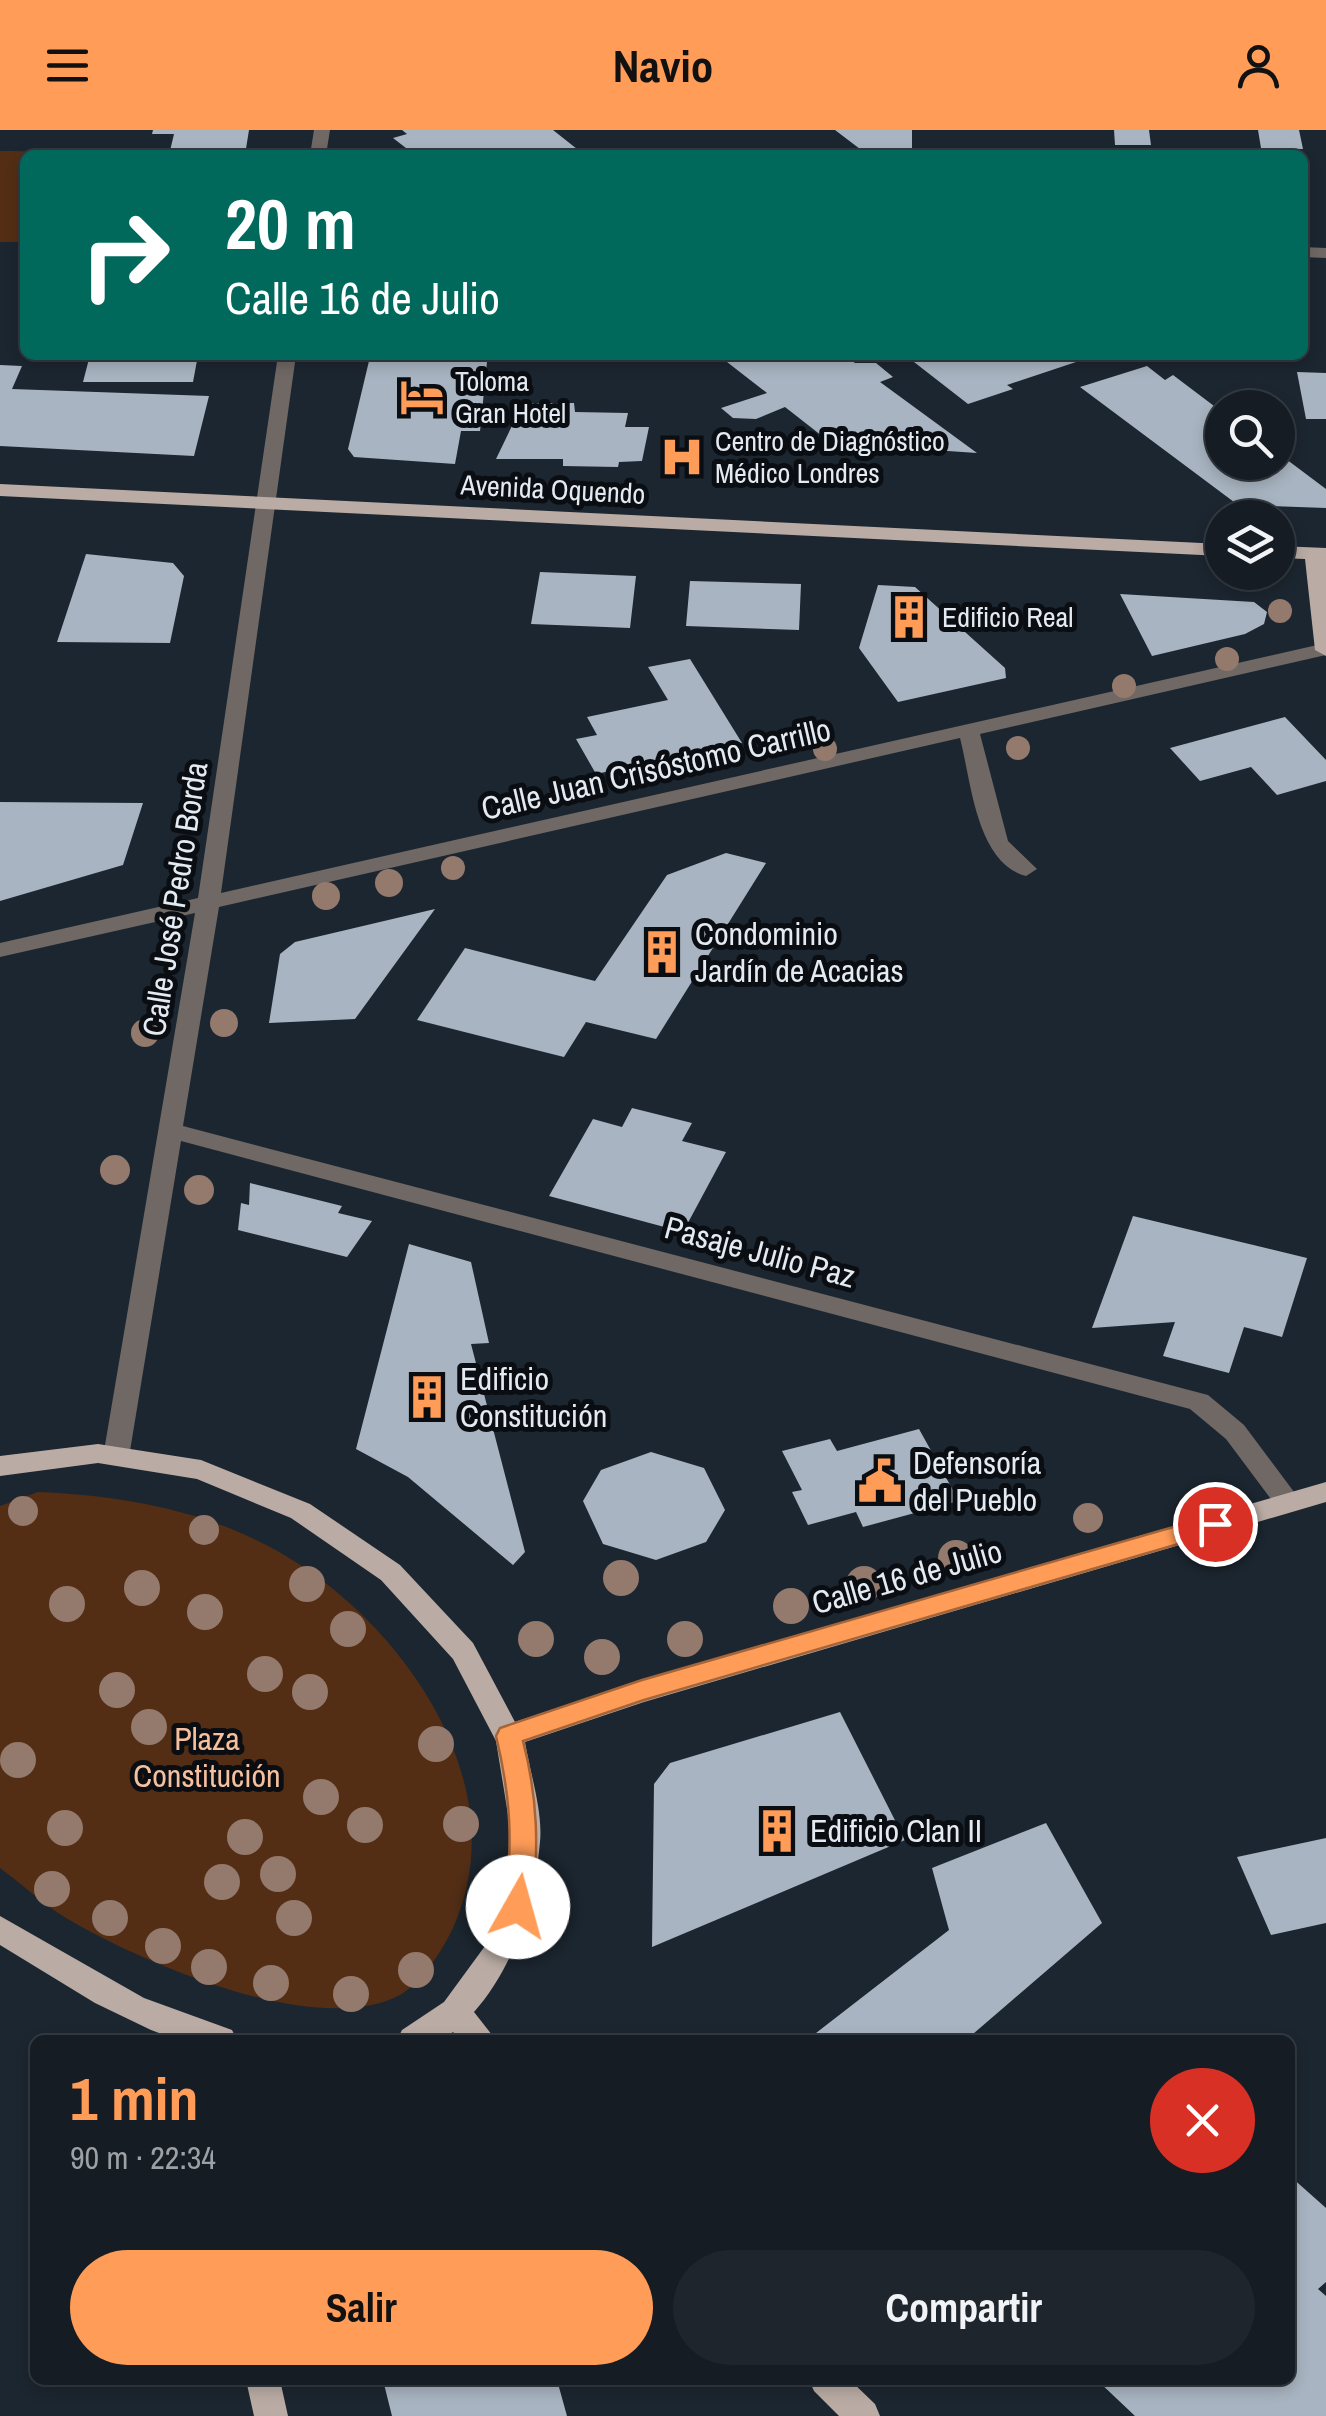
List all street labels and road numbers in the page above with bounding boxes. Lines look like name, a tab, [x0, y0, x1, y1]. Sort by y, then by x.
street label: Avenida Oquendo	[459, 465, 646, 513]
street label: Calle Juan Crisóstomo Carrillo	[477, 707, 835, 830]
street label: Calle José Pedro Borda	[132, 758, 217, 1039]
street label: Pasaje Julio Paz	[660, 1205, 860, 1298]
street label: Calle 16 de Julio	[807, 1529, 1007, 1624]

